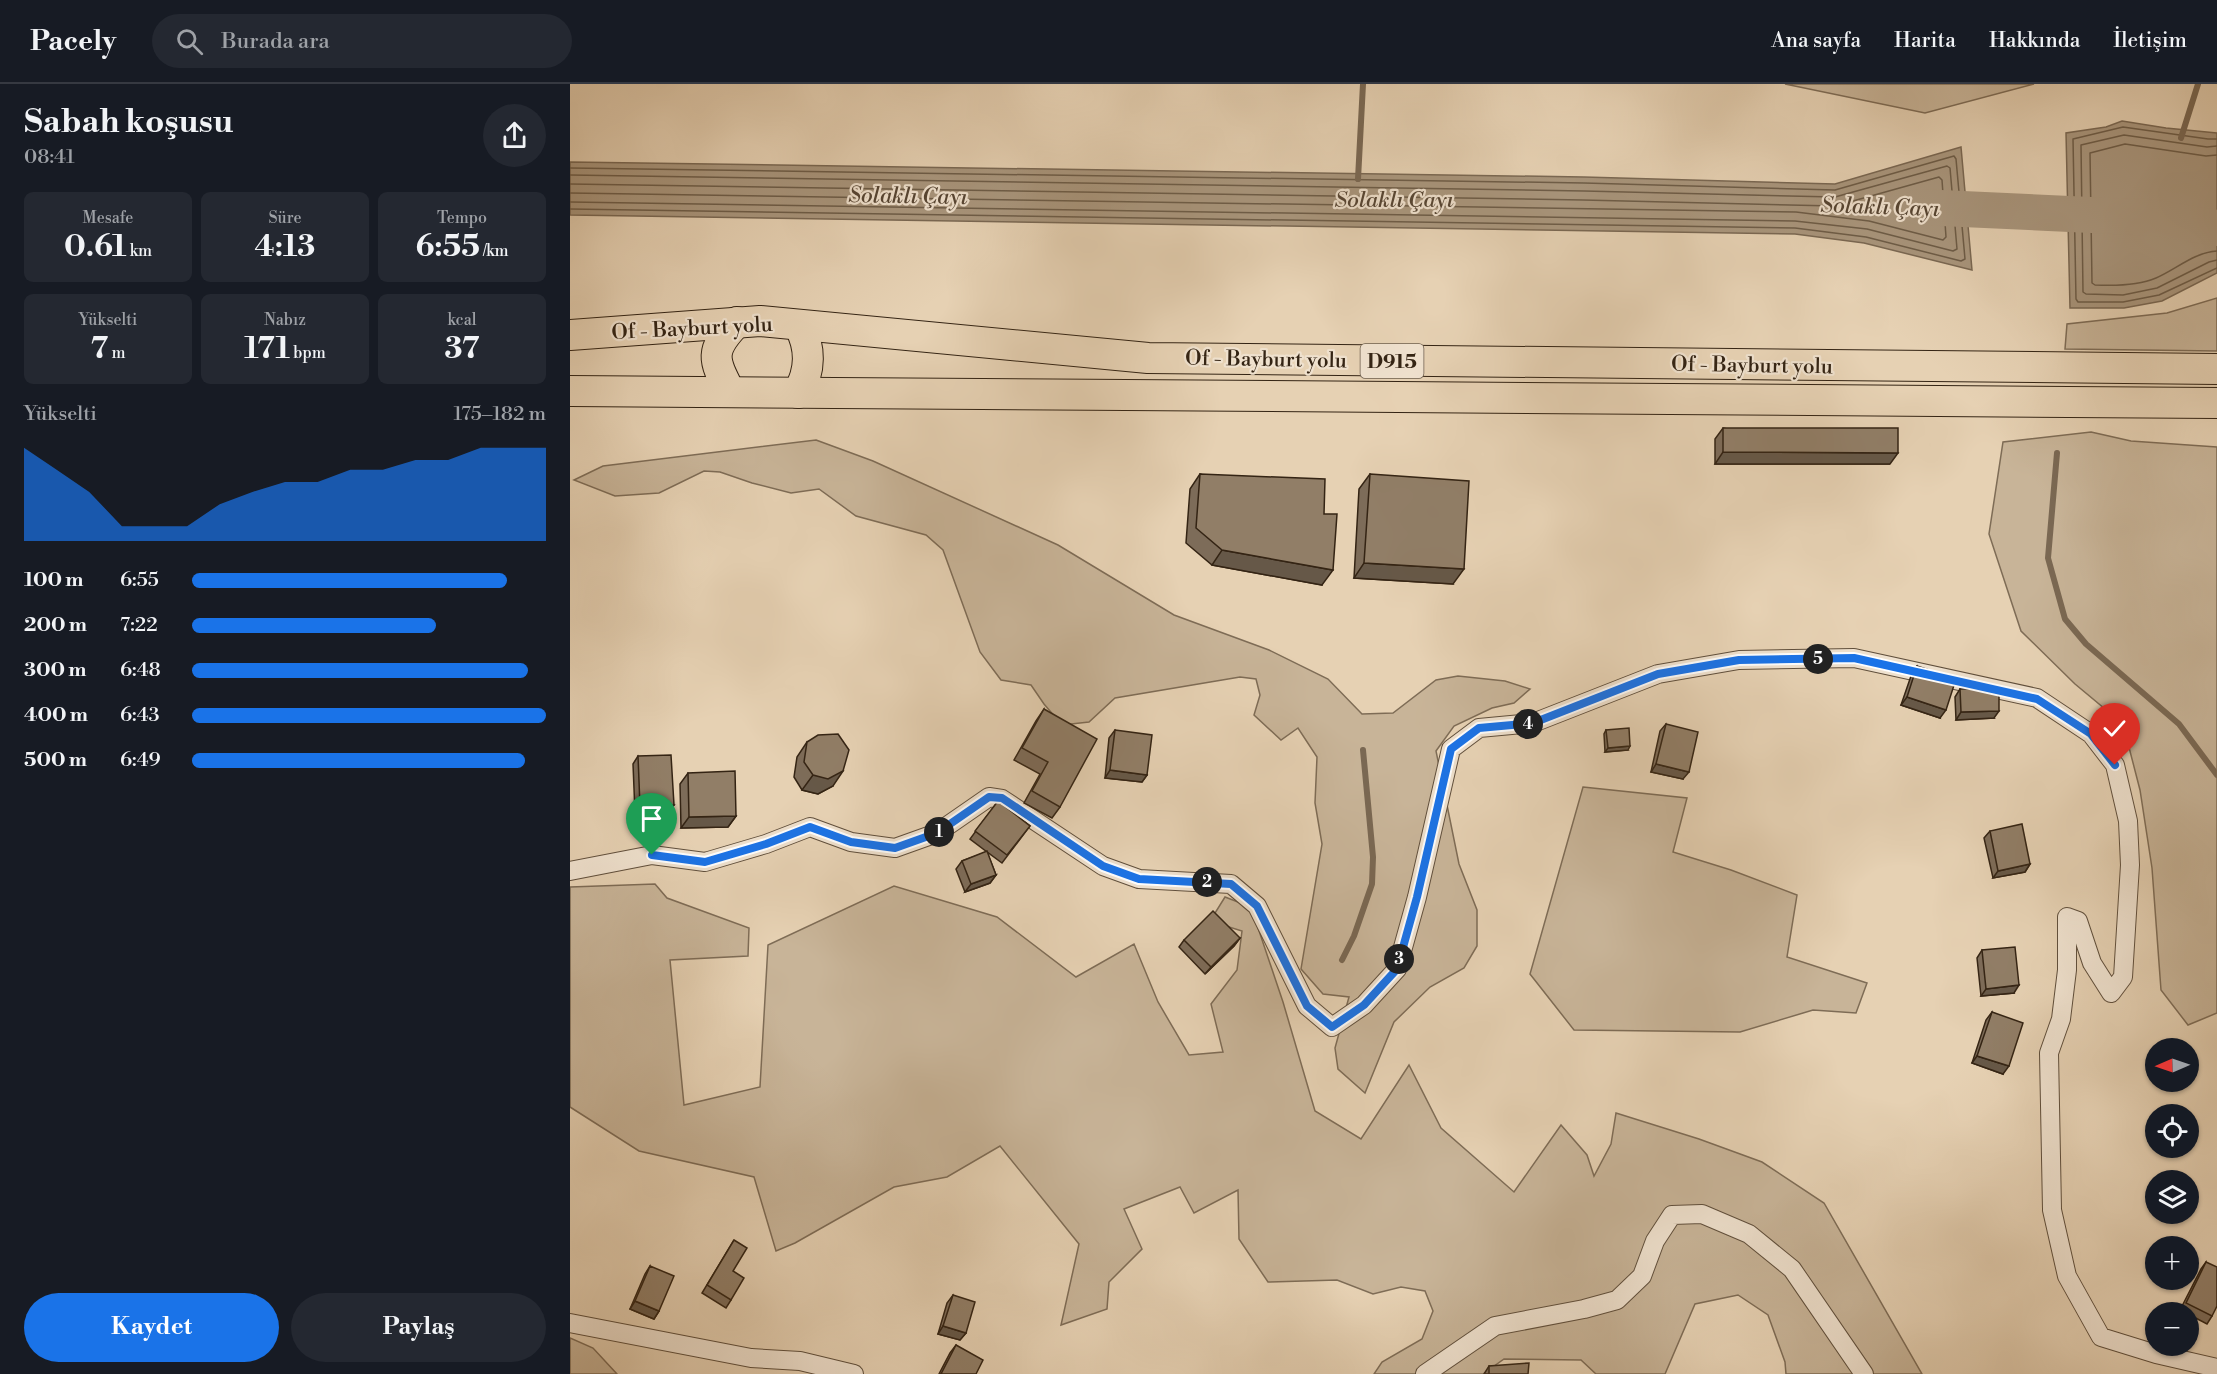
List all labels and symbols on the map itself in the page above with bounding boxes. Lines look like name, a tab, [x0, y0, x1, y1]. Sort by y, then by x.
water label: Solaklı Çayı	[848, 182, 968, 211]
water label: Solaklı Çayı	[1334, 187, 1454, 214]
water label: Solaklı Çayı	[1820, 192, 1940, 223]
street label: Of - Bayburt yolu	[611, 312, 773, 346]
road number: D915	[1360, 344, 1424, 378]
street label: Of - Bayburt yolu	[1185, 346, 1347, 374]
street label: Of - Bayburt yolu	[1671, 352, 1833, 380]
pin: 5	[1803, 644, 1833, 674]
pin	[2089, 703, 2140, 765]
pin: 4	[1513, 709, 1543, 739]
pin	[626, 793, 677, 855]
pin: 1	[924, 817, 954, 847]
pin: 2	[1192, 867, 1222, 897]
pin: 3	[1384, 944, 1414, 974]
north arrow	[2145, 1038, 2199, 1092]

